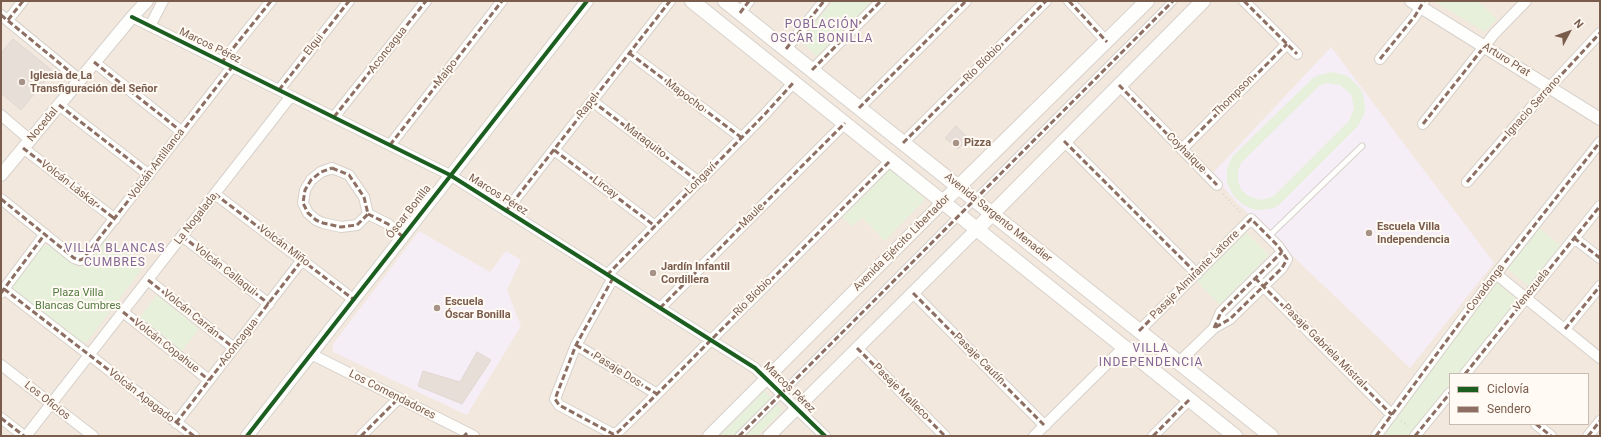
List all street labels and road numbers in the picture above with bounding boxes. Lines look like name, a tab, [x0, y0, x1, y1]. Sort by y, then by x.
street label: Aconcagua	[366, 24, 410, 76]
street label: Marcos Pérez	[177, 25, 243, 67]
street label: Elqui	[301, 32, 327, 58]
street label: Arturo Prat	[1480, 40, 1532, 80]
street label: Río Bíobio	[961, 41, 1005, 85]
street label: Maipo	[431, 57, 461, 89]
street label: Thompson	[1211, 73, 1257, 119]
street label: Ignacio Serrano	[1502, 74, 1564, 140]
street label: Mapocho	[663, 77, 707, 115]
street label: Rapel	[574, 91, 602, 121]
street label: Nocedal	[25, 105, 61, 145]
street label: Mataquito	[621, 121, 669, 161]
street label: Volcán Antillanca	[126, 126, 188, 202]
street label: Coyhaique	[1163, 130, 1209, 176]
street label: Volcán Láskar	[38, 158, 100, 210]
street label: Longaví	[683, 161, 719, 197]
street label: Avenida Sargento Menadier	[942, 171, 1054, 265]
street label: Marcos Pérez	[466, 172, 530, 218]
street label: Lircay	[589, 174, 621, 202]
street label: Óscar Bonilla	[384, 182, 434, 242]
street label: La Nogalada	[172, 191, 220, 247]
street label: Avenida Ejército Libertador	[851, 192, 953, 294]
street label: Maule	[737, 201, 767, 231]
street label: Volcán Miño	[256, 222, 312, 270]
street label: Pasaje Almirante Latorre	[1148, 228, 1242, 322]
street label: Volcán Callaqui	[191, 241, 259, 299]
street label: Covadonga	[1464, 262, 1508, 314]
street label: Venezuela	[1511, 266, 1553, 314]
street label: Río Bíobio	[731, 275, 775, 319]
street label: Volcán Carrán	[160, 287, 222, 341]
street label: Pasaje Gabriela Mistral	[1279, 301, 1369, 391]
street label: Volcán Copahue	[130, 316, 202, 376]
street label: Aconcagua	[217, 316, 261, 368]
street label: Pasaje Cautín	[951, 331, 1007, 387]
street label: Pasaje Dos	[590, 350, 644, 390]
street label: Marcos Pérez	[760, 360, 818, 416]
street label: Pasaje Malleco	[870, 361, 932, 423]
street label: Volcán Apagado	[105, 366, 177, 426]
street label: Los Comendadores	[347, 367, 437, 423]
street label: Los Oficios	[21, 379, 73, 423]

